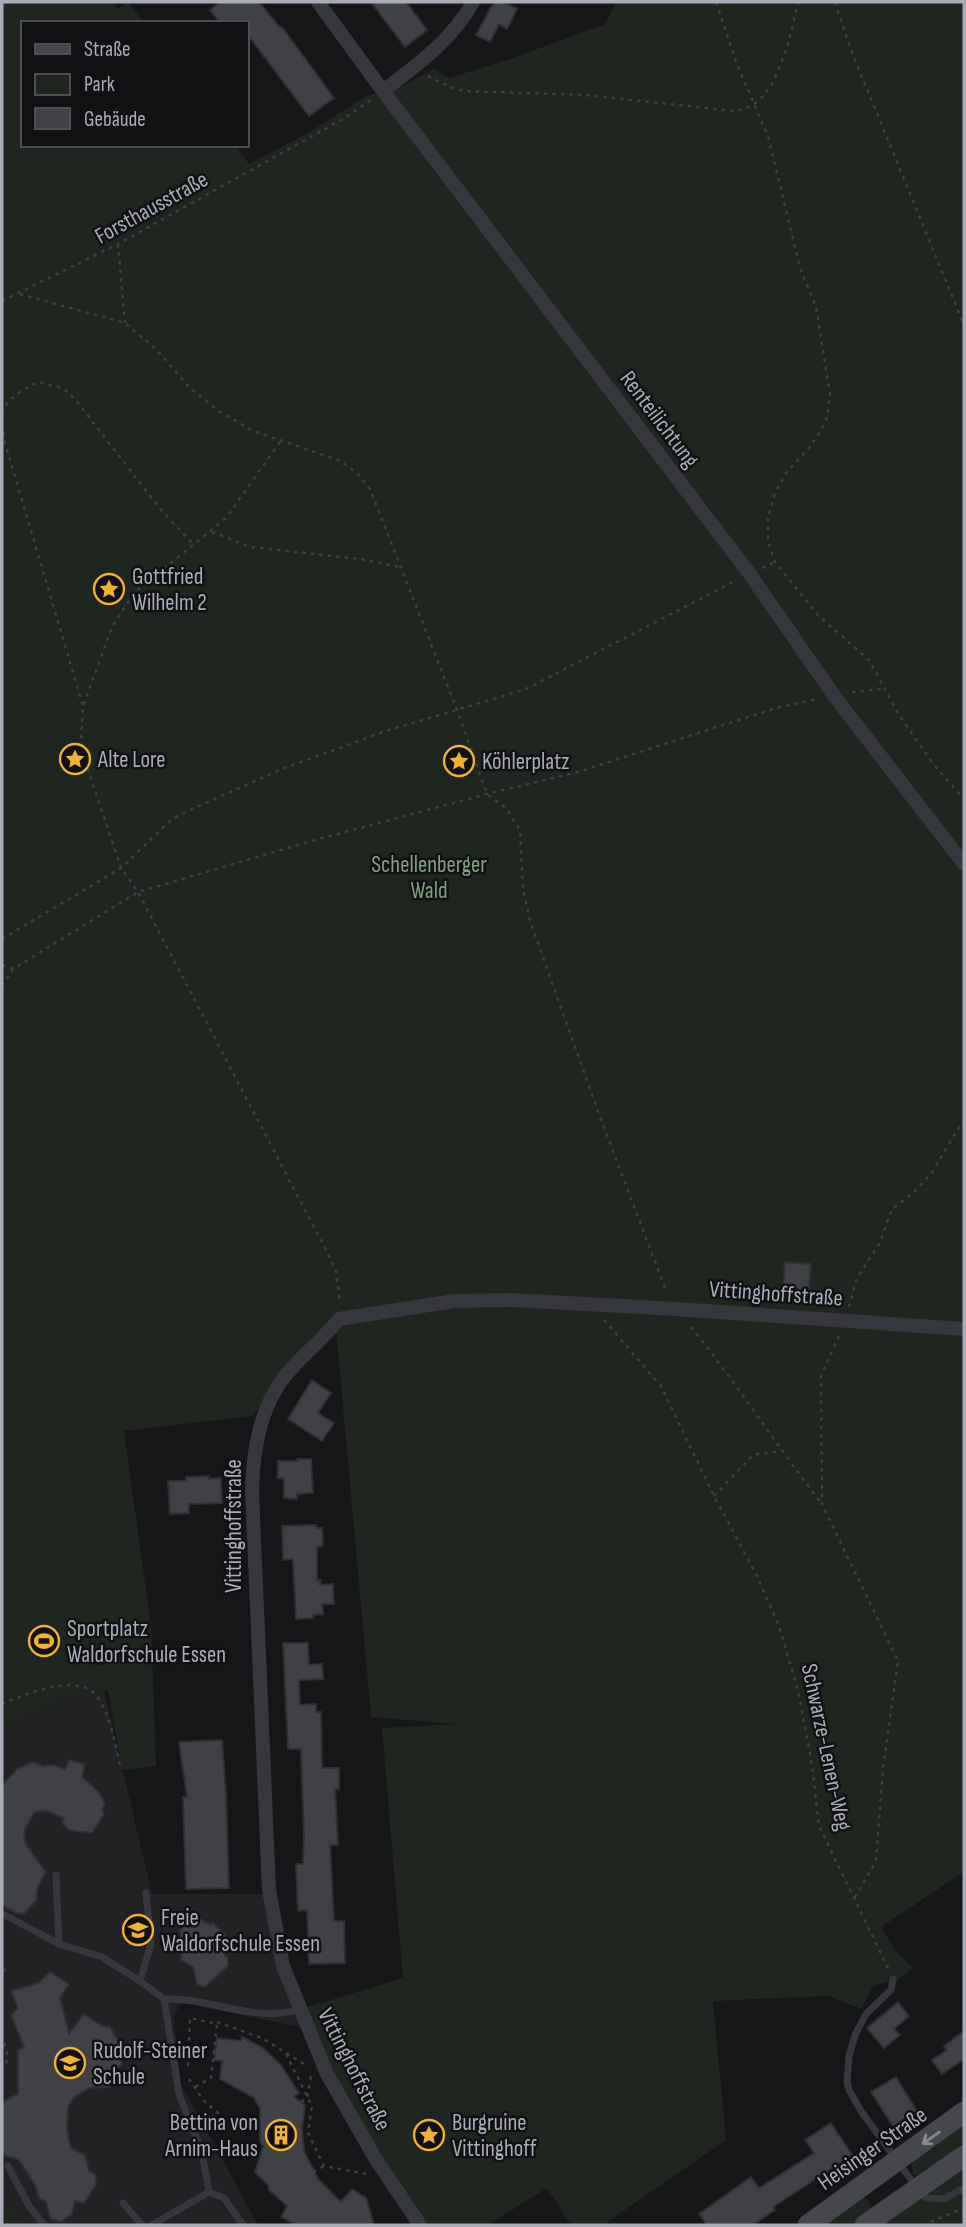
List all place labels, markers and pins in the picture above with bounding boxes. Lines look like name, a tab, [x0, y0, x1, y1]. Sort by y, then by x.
place label: Gottfried Wilhelm 2	[132, 563, 207, 617]
place icon: Gottfried Wilhelm 2	[92, 572, 126, 606]
place icon: Alte Lore	[58, 742, 92, 776]
place icon: Köhlerplatz	[442, 744, 476, 778]
place label: Alte Lore	[97, 746, 165, 774]
place label: Köhlerplatz	[482, 748, 570, 776]
place label: Sportplatz Waldorfschule Essen	[67, 1615, 226, 1669]
sports icon: Sportplatz Waldorfschule Essen	[27, 1624, 61, 1658]
place label: Freie Waldorfschule Essen	[161, 1904, 320, 1958]
school or university icon: Freie Waldorfschule Essen	[121, 1913, 155, 1947]
place label: Rudolf-Steiner Schule	[93, 2037, 208, 2091]
school or university icon: Rudolf-Steiner Schule	[53, 2046, 87, 2080]
place label: Bettina von Arnim-Haus	[164, 2109, 258, 2163]
place label: Burgruine Vittinghoff	[452, 2109, 537, 2163]
building icon: Bettina von Arnim-Haus	[264, 2118, 298, 2152]
place icon: Burgruine Vittinghoff	[412, 2118, 446, 2152]

